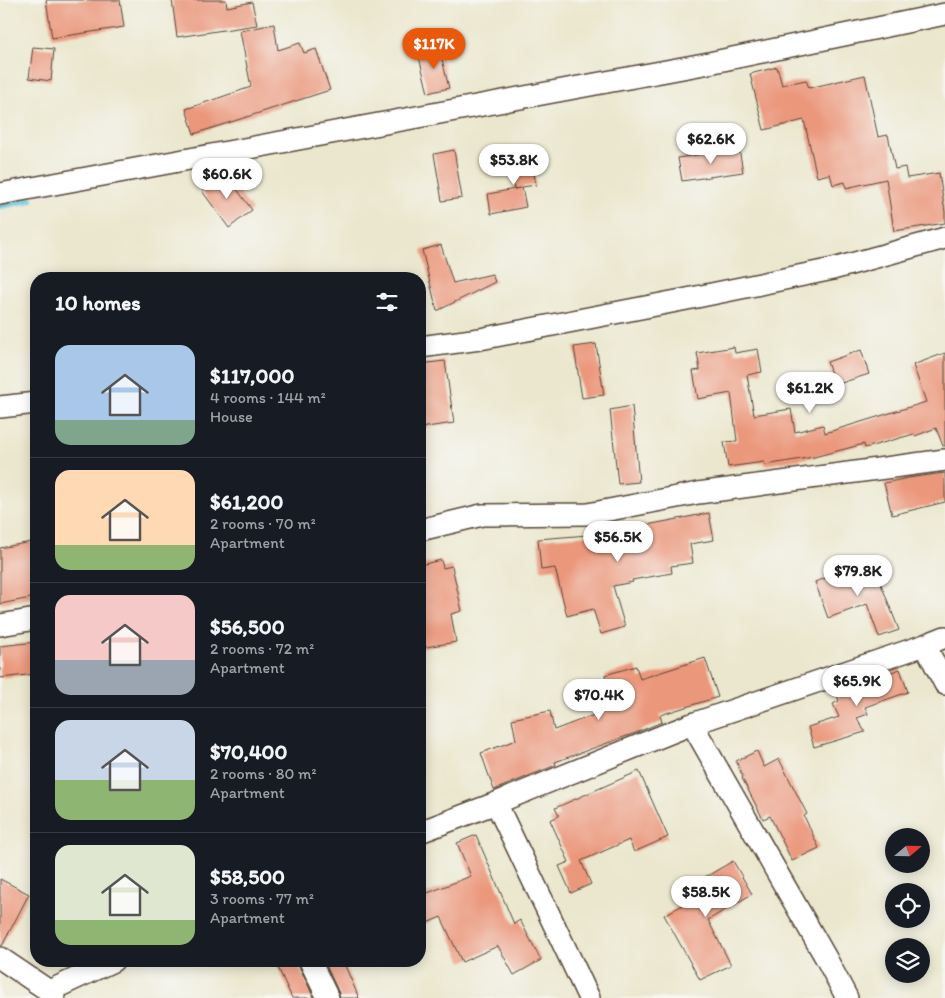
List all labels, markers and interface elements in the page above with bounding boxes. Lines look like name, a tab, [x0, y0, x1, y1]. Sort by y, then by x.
pin: $117K	[399, 28, 469, 70]
text: $117K	[413, 34, 455, 53]
pin: $62.6K	[670, 122, 752, 165]
text: $62.6K	[687, 129, 735, 148]
pin: $53.8K	[473, 144, 555, 186]
text: $53.8K	[490, 150, 538, 169]
pin: $60.6K	[186, 158, 268, 200]
text: $60.6K	[202, 164, 252, 183]
icon: filters	[373, 288, 401, 316]
text: 10 homes	[55, 290, 141, 315]
text: $117,000	[210, 363, 294, 388]
icon: home	[95, 365, 155, 425]
pin: $61.2K	[769, 372, 851, 414]
text: $61.2K	[787, 378, 833, 397]
text: 4 rooms · 144 m²	[210, 388, 326, 407]
text: House	[210, 407, 253, 426]
text: $61,200	[210, 489, 283, 514]
icon: home	[95, 490, 155, 550]
text: 2 rooms · 70 m²	[210, 514, 316, 533]
pin: $56.5K	[577, 520, 659, 563]
text: $56.5K	[594, 527, 642, 546]
text: Apartment	[210, 533, 285, 552]
pin: $79.8K	[817, 554, 899, 597]
text: $79.8K	[834, 561, 882, 580]
text: $56,500	[210, 614, 285, 639]
icon: home	[95, 615, 155, 675]
text: 2 rooms · 72 m²	[210, 639, 314, 658]
text: Apartment	[210, 658, 285, 677]
pin: $65.9K	[816, 664, 898, 707]
text: $65.9K	[833, 671, 881, 690]
pin: $70.4K	[558, 678, 640, 721]
text: $70.4K	[574, 685, 624, 704]
text: $70,400	[210, 739, 287, 764]
icon: home	[95, 740, 155, 800]
text: 2 rooms · 80 m²	[210, 764, 316, 783]
text: Apartment	[210, 783, 285, 802]
north arrow	[885, 828, 930, 872]
map controls	[885, 828, 930, 983]
text: $58,500	[210, 864, 285, 889]
icon: home	[95, 865, 155, 925]
pin: $58.5K	[665, 876, 747, 918]
text: $58.5K	[682, 882, 730, 901]
button: locate	[885, 883, 930, 928]
text: 3 rooms · 77 m²	[210, 889, 314, 908]
text: Apartment	[210, 908, 285, 927]
button: layers	[885, 938, 930, 983]

